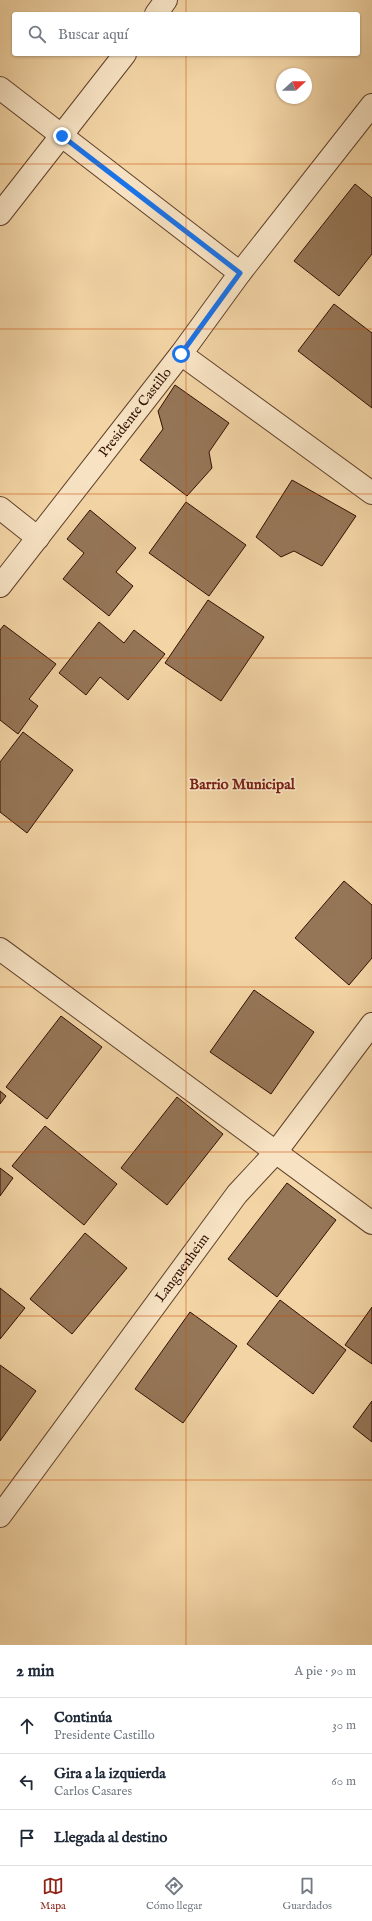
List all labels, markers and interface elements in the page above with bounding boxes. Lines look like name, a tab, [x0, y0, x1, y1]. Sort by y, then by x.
search box	[12, 12, 360, 56]
icon: search	[26, 23, 48, 45]
text: Buscar aquí	[58, 25, 128, 44]
north arrow	[276, 68, 312, 104]
route end	[53, 127, 71, 145]
route start	[172, 345, 190, 363]
street label: Presidente Castillo	[95, 364, 176, 461]
district label: Barrio Municipal	[189, 775, 296, 794]
street label: Languenheim	[151, 1230, 214, 1306]
text: 2 min	[16, 1661, 54, 1682]
text: A pie · 90 m	[295, 1663, 356, 1680]
text: Continúa	[54, 1708, 112, 1727]
icon: ahead	[16, 1715, 38, 1737]
text: 30 m	[332, 1717, 356, 1734]
text: Presidente Castillo	[54, 1727, 155, 1744]
text: Gira a la izquierda	[54, 1764, 166, 1783]
icon: left	[16, 1771, 38, 1793]
text: 60 m	[331, 1773, 356, 1790]
text: Carlos Casares	[54, 1783, 132, 1800]
icon: arrive	[16, 1827, 38, 1849]
text: Llegada al destino	[54, 1828, 167, 1847]
tab: Mapa	[40, 1875, 66, 1913]
tab: Cómo llegar	[146, 1875, 202, 1913]
tab: Guardados	[282, 1875, 332, 1913]

